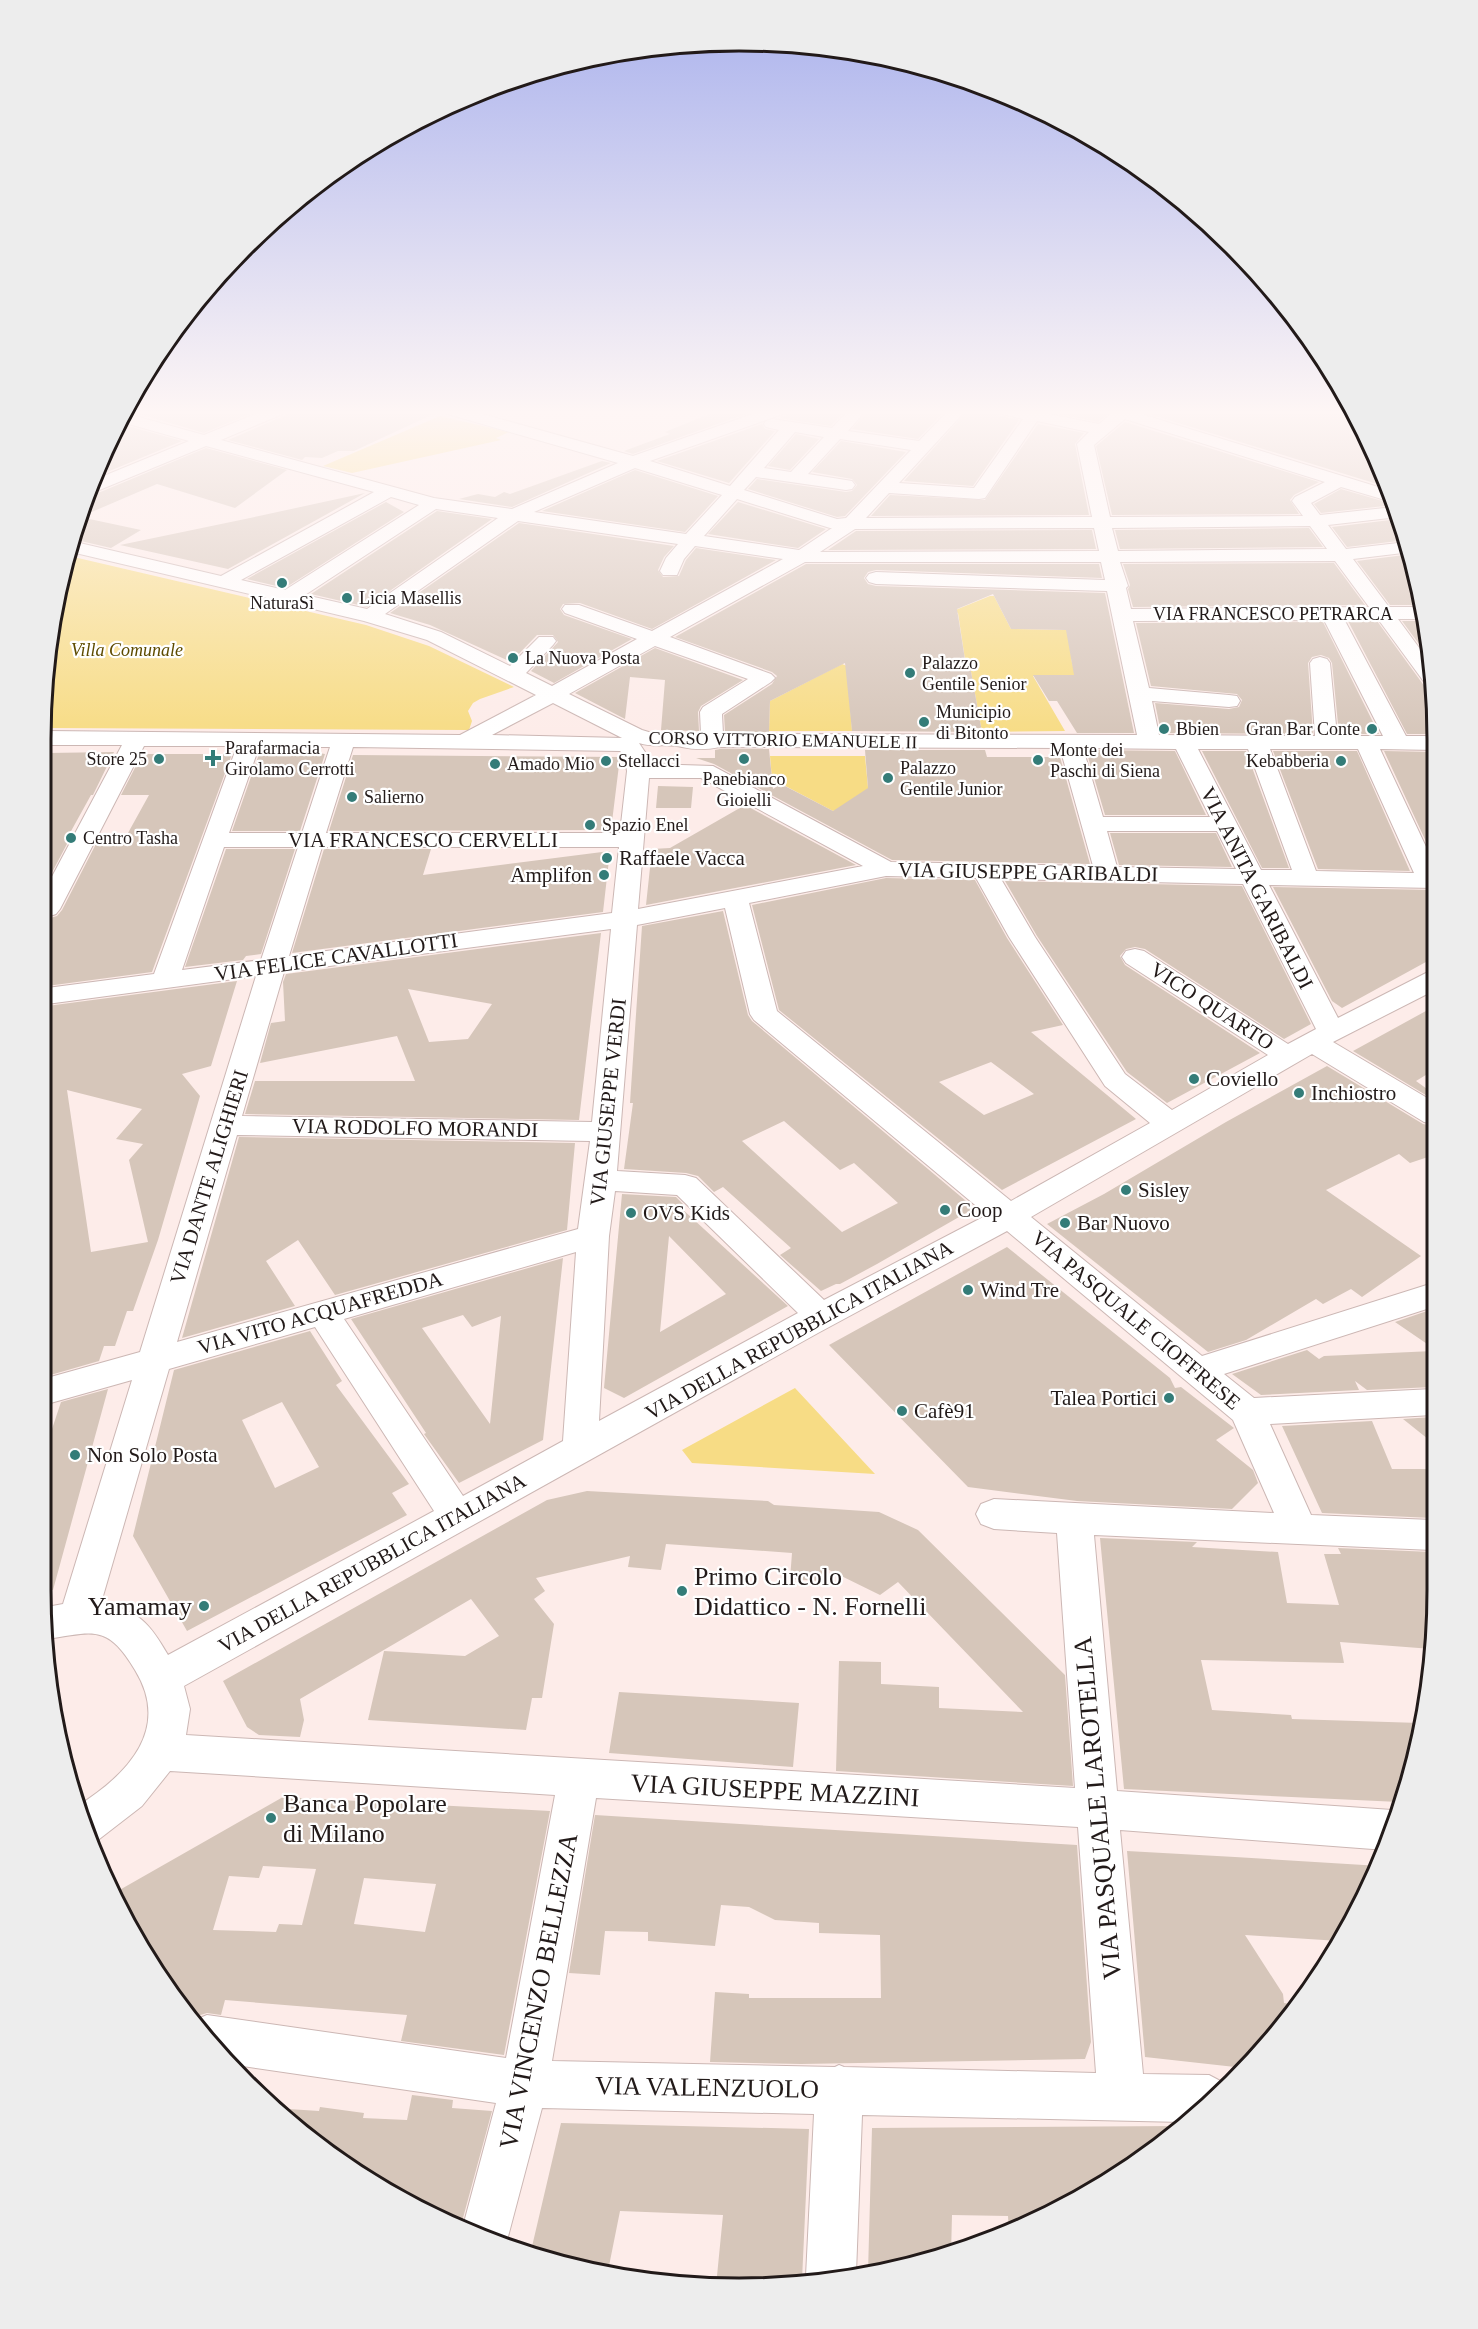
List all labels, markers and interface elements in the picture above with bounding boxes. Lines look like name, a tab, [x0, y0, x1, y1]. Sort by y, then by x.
marker: NaturaSì	[275, 576, 289, 590]
place label: Licia Masellis	[359, 588, 461, 608]
marker: Licia Masellis	[340, 591, 354, 605]
place label: NaturaSì	[250, 593, 314, 613]
street label: VIA FRANCESCO PETRARCA	[1153, 604, 1393, 624]
park label: Villa Comunale	[71, 640, 183, 660]
place label: La Nuova Posta	[525, 648, 640, 668]
marker: La Nuova Posta	[506, 651, 520, 665]
place label: Palazzo Gentile Senior	[922, 653, 1026, 694]
marker: Palazzo Gentile Senior	[903, 666, 917, 680]
place label: Municipio di Bitonto	[936, 702, 1011, 743]
marker: Municipio di Bitonto	[917, 715, 931, 729]
place label: Bbien	[1176, 719, 1219, 739]
place label: Gran Bar Conte	[1246, 719, 1360, 739]
marker: Bbien	[1157, 722, 1171, 736]
marker: Gran Bar Conte	[1365, 722, 1379, 736]
street label: CORSO VITTORIO EMANUELE II	[648, 728, 918, 752]
place label: Parafarmacia Girolamo Cerrotti	[225, 738, 354, 779]
place label: Monte dei Paschi di Siena	[1050, 740, 1160, 781]
place label: Store 25	[87, 749, 147, 769]
marker: Parafarmacia Girolamo Cerrotti	[206, 751, 220, 765]
place label: Stellacci	[618, 751, 680, 771]
place label: Kebabberia	[1246, 751, 1329, 771]
marker: Store 25	[152, 752, 166, 766]
marker: Panebianco Gioielli	[737, 752, 751, 766]
marker: Monte dei Paschi di Siena	[1031, 753, 1045, 767]
place label: Amado Mio	[507, 754, 595, 774]
marker: Stellacci	[599, 754, 613, 768]
marker: Kebabberia	[1334, 754, 1348, 768]
marker: Amado Mio	[488, 757, 502, 771]
place label: Palazzo Gentile Junior	[900, 758, 1002, 799]
place label: Panebianco Gioielli	[703, 769, 785, 810]
marker: Palazzo Gentile Junior	[881, 771, 895, 785]
street label: VIA ANITA GARIBALDI	[1196, 783, 1318, 993]
place label: Salierno	[364, 787, 424, 807]
marker: Salierno	[345, 790, 359, 804]
place label: Spazio Enel	[602, 815, 688, 835]
marker: Spazio Enel	[583, 818, 597, 832]
place label: Centro Tasha	[83, 828, 178, 848]
street label: VIA FRANCESCO CERVELLI	[288, 828, 558, 852]
marker: Centro Tasha	[64, 831, 78, 845]
place label: Raffaele Vacca	[619, 846, 745, 870]
marker: Raffaele Vacca	[600, 851, 614, 865]
street label: VIA GIUSEPPE GARIBALDI	[898, 858, 1158, 886]
place label: Amplifon	[510, 863, 592, 887]
marker: Amplifon	[597, 868, 611, 882]
street label: VIA FELICE CAVALLOTTI	[213, 928, 459, 986]
street label: VICO QUARTO	[1146, 957, 1278, 1055]
street label: VIA GIUSEPPE VERDI	[585, 997, 631, 1207]
street label: VIA DANTE ALIGHIERI	[165, 1067, 253, 1287]
place label: Coviello	[1206, 1067, 1278, 1091]
marker: Coviello	[1187, 1072, 1201, 1086]
place label: Inchiostro	[1311, 1081, 1396, 1105]
marker: Inchiostro	[1292, 1086, 1306, 1100]
street label: VIA RODOLFO MORANDI	[292, 1114, 538, 1142]
place label: Sisley	[1138, 1178, 1190, 1202]
marker: Sisley	[1119, 1183, 1133, 1197]
place label: Coop	[957, 1198, 1003, 1222]
place label: OVS Kids	[643, 1201, 730, 1225]
marker: Coop	[938, 1203, 952, 1217]
marker: OVS Kids	[624, 1206, 638, 1220]
place label: Bar Nuovo	[1077, 1211, 1170, 1235]
marker: Bar Nuovo	[1058, 1216, 1072, 1230]
street label: VIA PASQUALE CIOFFRESE	[1027, 1226, 1245, 1414]
street label: VIA DELLA REPUBBLICA ITALIANA	[641, 1235, 958, 1425]
street label: VIA VITO ACQUAFREDDA	[195, 1266, 446, 1359]
place label: Wind Tre	[980, 1278, 1059, 1302]
marker: Wind Tre	[961, 1283, 975, 1297]
place label: Talea Portici	[1051, 1386, 1157, 1410]
marker: Talea Portici	[1162, 1391, 1176, 1405]
place label: Cafè91	[914, 1399, 975, 1423]
marker: Cafè91	[895, 1404, 909, 1418]
place label: Non Solo Posta	[87, 1443, 218, 1467]
marker: Non Solo Posta	[68, 1448, 82, 1462]
street label: VIA DELLA REPUBBLICA ITALIANA	[214, 1468, 531, 1658]
place label: Primo Circolo Didattico - N. Fornelli	[694, 1562, 927, 1621]
marker: Primo Circolo Didattico - N. Fornelli	[675, 1584, 689, 1598]
place label: Yamamay	[88, 1592, 192, 1621]
marker: Yamamay	[197, 1599, 211, 1613]
street label: VIA PASQUALE LAROTELLA	[1068, 1635, 1127, 1981]
street label: VIA GIUSEPPE MAZZINI	[630, 1768, 920, 1813]
place label: Banca Popolare di Milano	[283, 1789, 447, 1848]
marker: Banca Popolare di Milano	[264, 1811, 278, 1825]
street label: VIA VINCENZO BELLEZZA	[494, 1830, 583, 2152]
street label: VIA VALENZUOLO	[595, 2071, 819, 2104]

